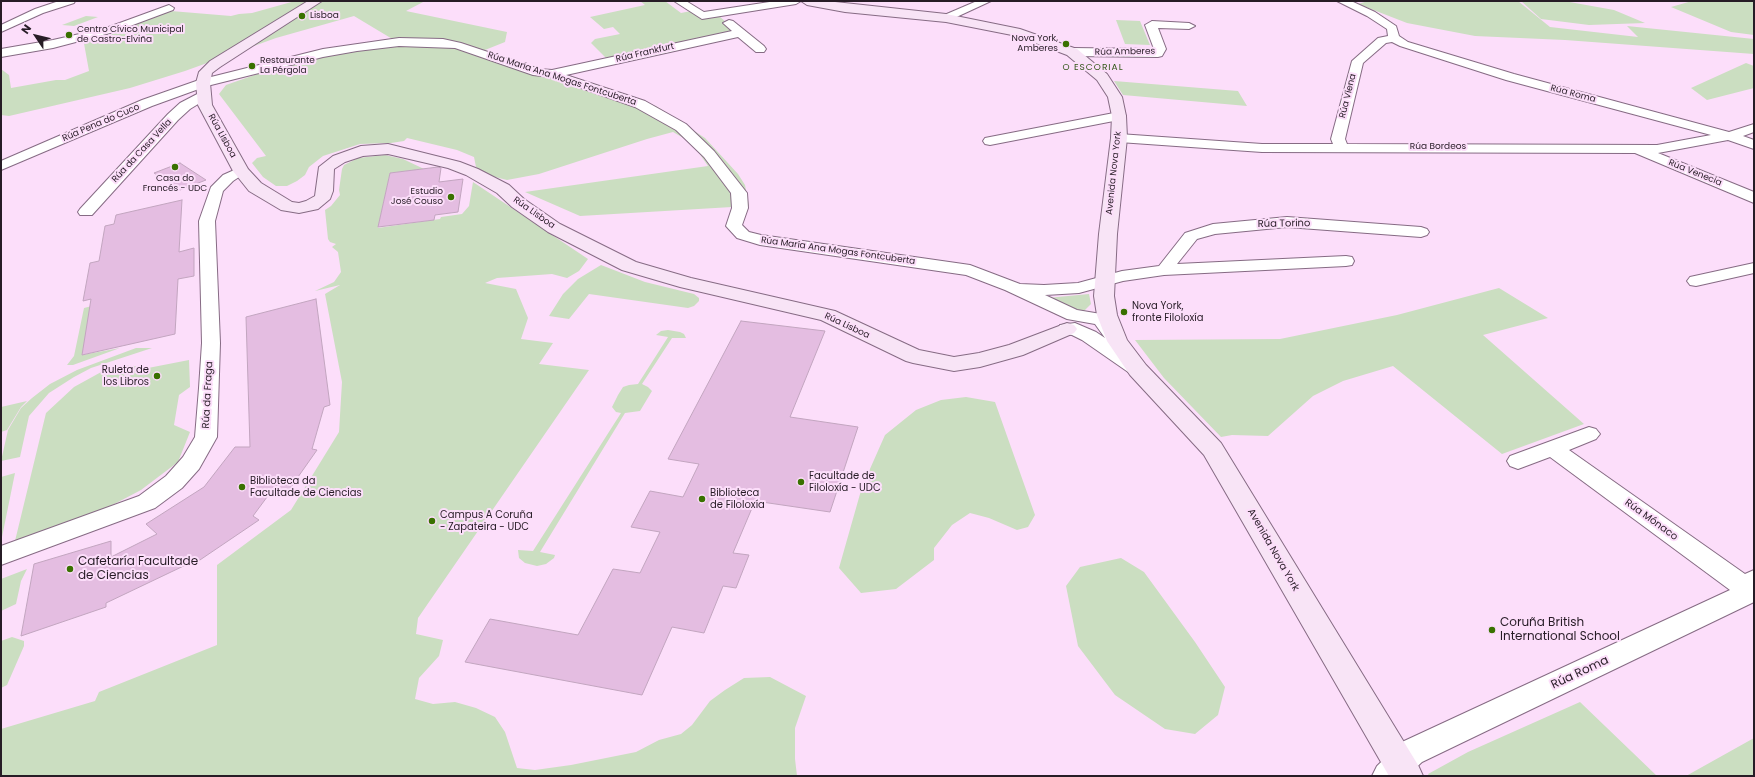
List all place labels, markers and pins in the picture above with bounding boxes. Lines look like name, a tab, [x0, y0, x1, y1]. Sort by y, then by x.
marker: Lisboa	[297, 11, 307, 21]
place label: Lisboa	[310, 11, 339, 21]
place label: Centro Cívico Municipal de Castro-Elviña	[77, 25, 184, 46]
marker: Centro Cívico Municipal de Castro-Elviña	[64, 30, 74, 40]
place label: Nova York, Amberes	[1012, 34, 1058, 55]
marker: Nova York, Amberes	[1061, 39, 1071, 49]
place label: Restaurante La Pérgola	[260, 56, 315, 77]
marker: Restaurante La Pérgola	[247, 61, 257, 71]
marker: Casa do Francés - UDC	[170, 162, 180, 172]
place label: Casa do Francés - UDC	[143, 174, 207, 195]
place label: Estudio José Couso	[391, 187, 443, 208]
marker: Estudio José Couso	[446, 192, 456, 202]
place label: Nova York, fronte Filoloxía	[1132, 300, 1204, 324]
marker: Nova York, fronte Filoloxía	[1119, 307, 1129, 317]
place label: Ruleta de los Libros	[102, 364, 149, 388]
marker: Ruleta de los Libros	[152, 371, 162, 381]
place label: Facultade de Filoloxía - UDC	[809, 470, 881, 494]
place label: Biblioteca da Facultade de Ciencias	[250, 475, 362, 498]
marker: Facultade de Filoloxía - UDC	[796, 477, 806, 487]
marker: Biblioteca da Facultade de Ciencias	[237, 482, 247, 492]
place label: Biblioteca de Filoloxía	[710, 487, 765, 510]
marker: Biblioteca de Filoloxía	[697, 494, 707, 504]
place label: Campus A Coruña - Zapateira - UDC	[440, 509, 533, 532]
marker: Campus A Coruña - Zapateira - UDC	[427, 516, 437, 526]
place label: Cafetaría Facultade de Ciencias	[78, 555, 198, 583]
marker: Cafetaría Facultade de Ciencias	[65, 564, 75, 574]
place label: Coruña British International School	[1500, 616, 1620, 644]
marker: Coruña British International School	[1487, 625, 1497, 635]

